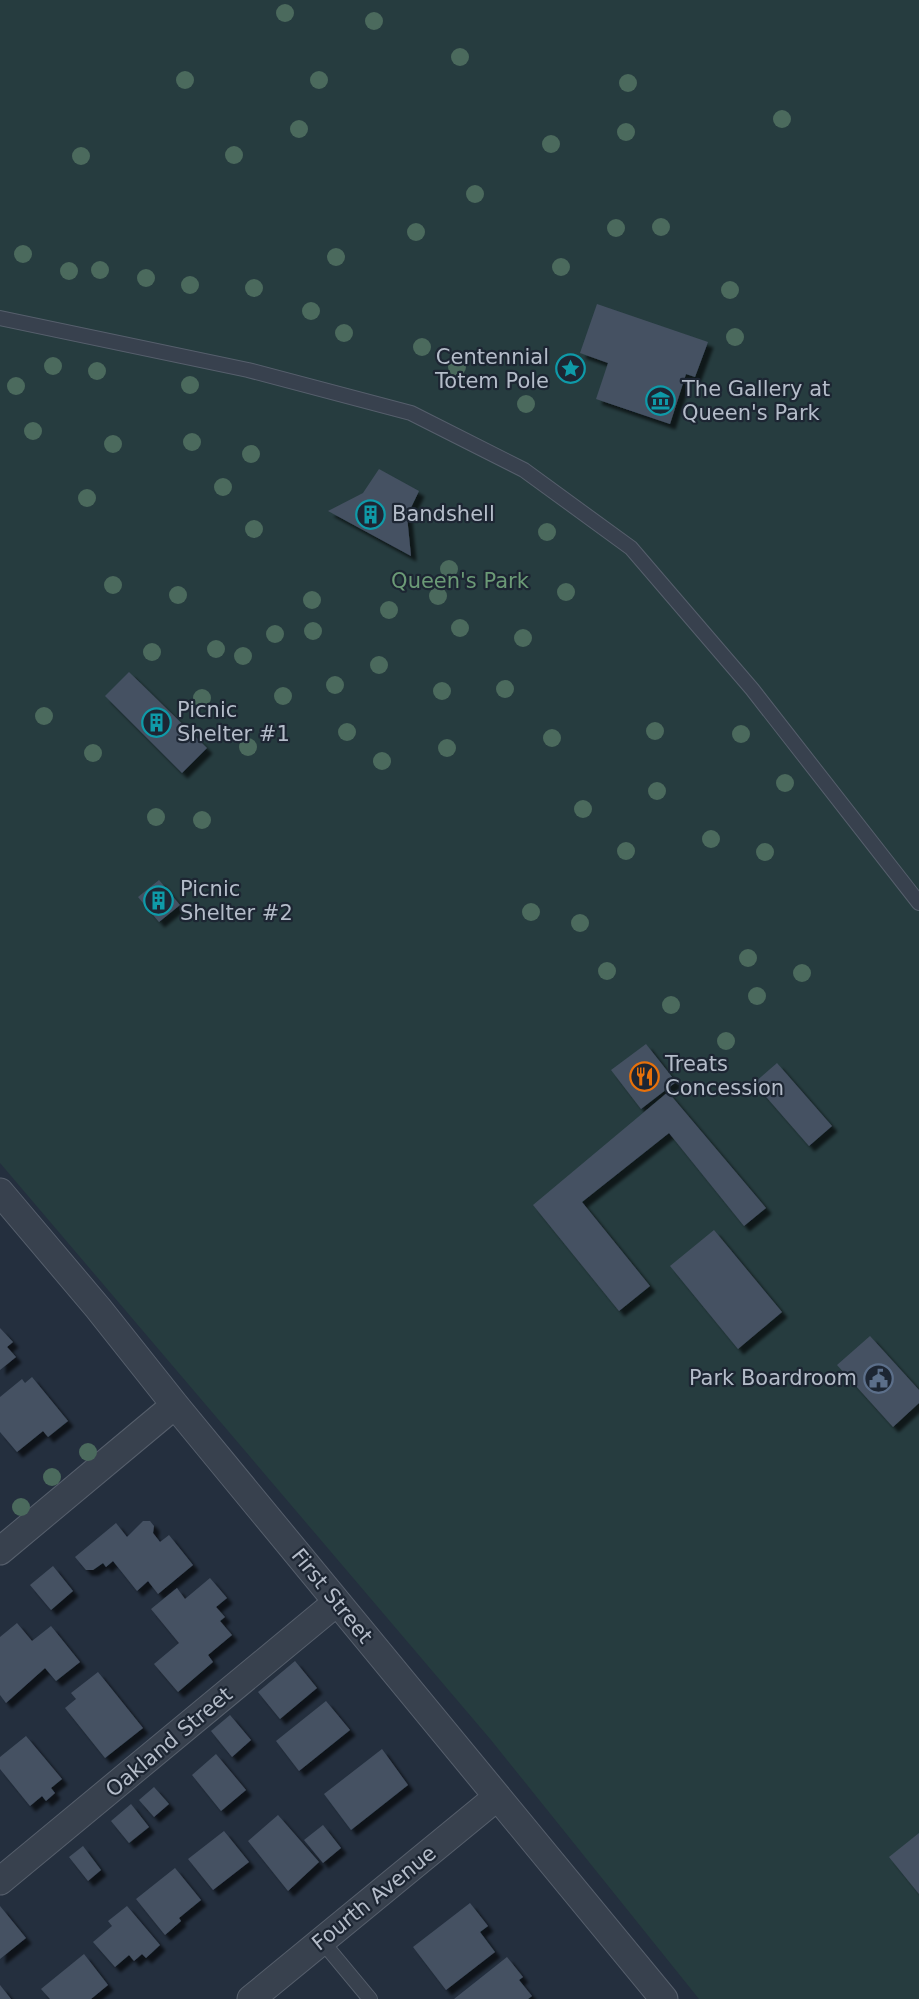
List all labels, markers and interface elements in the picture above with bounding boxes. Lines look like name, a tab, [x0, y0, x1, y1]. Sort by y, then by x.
place label: Centennial Totem Pole	[434, 345, 549, 393]
place icon: Centennial Totem Pole	[554, 353, 586, 385]
place label: The Gallery at Queen's Park	[681, 377, 830, 425]
museum icon: The Gallery at Queen's Park	[645, 385, 677, 417]
building icon: Bandshell	[355, 498, 387, 530]
place label: Bandshell	[392, 502, 495, 526]
park label: Queen's Park	[391, 569, 530, 593]
place label: Picnic Shelter #1	[177, 698, 290, 746]
building icon: Picnic Shelter #1	[140, 706, 172, 738]
place label: Picnic Shelter #2	[180, 877, 293, 925]
building icon: Picnic Shelter #2	[143, 885, 175, 917]
place label: Treats Concession	[664, 1052, 784, 1100]
restaurant icon: Treats Concession	[628, 1060, 660, 1092]
public building icon: Park Boardroom	[862, 1362, 894, 1394]
place label: Park Boardroom	[689, 1366, 857, 1390]
street label: First Street	[287, 1544, 377, 1648]
street label: Oakland Street	[101, 1682, 237, 1802]
street label: Fourth Avenue	[307, 1841, 441, 1955]

